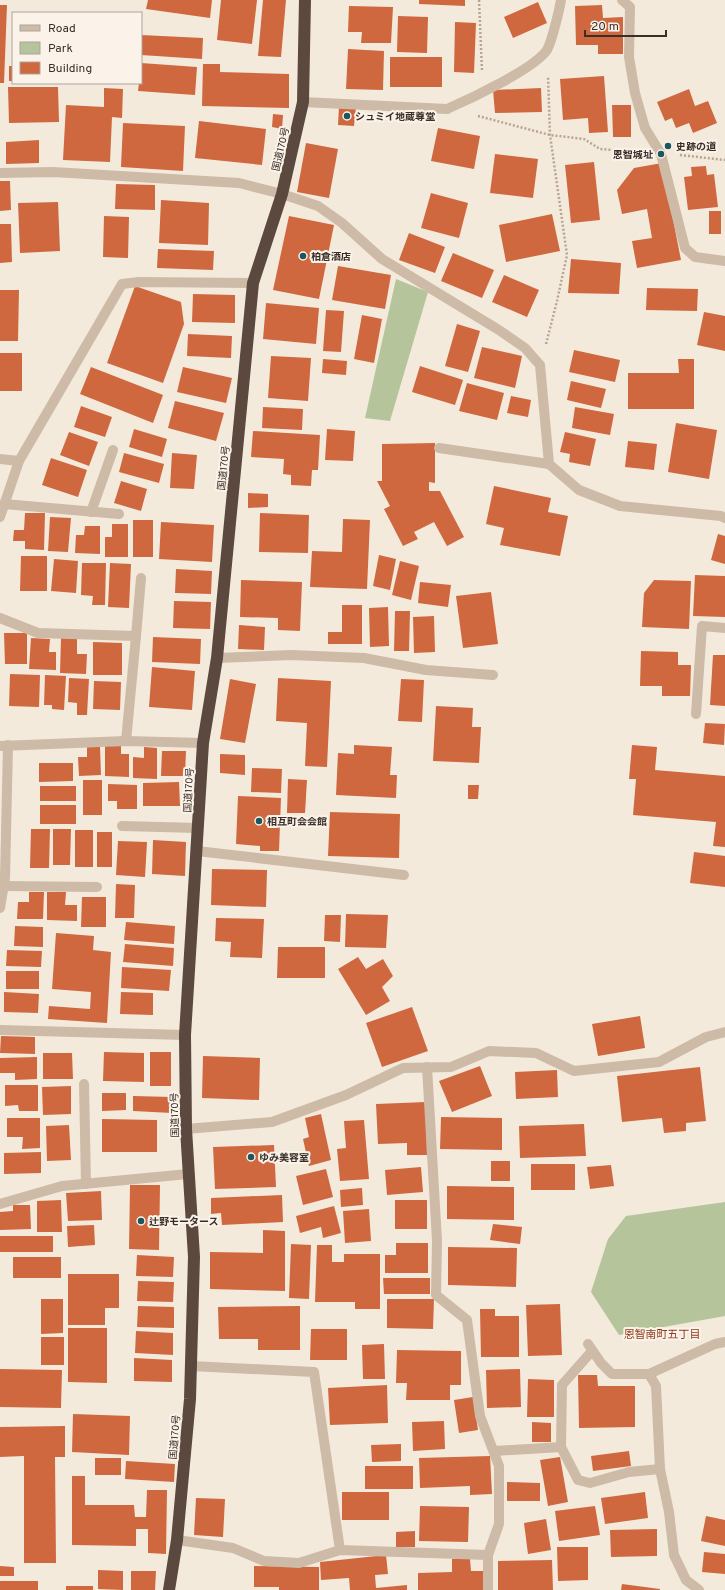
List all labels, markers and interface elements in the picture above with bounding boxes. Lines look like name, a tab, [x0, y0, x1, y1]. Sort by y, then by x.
legend	[12, 12, 142, 84]
scale bar	[585, 12, 666, 38]
text: 20 m	[591, 19, 619, 35]
text: Road	[48, 21, 76, 37]
text: Park	[48, 41, 73, 57]
text: Building	[48, 61, 92, 77]
marker: シュミイ地蔵尊堂	[342, 111, 352, 121]
place label: シュミイ地蔵尊堂	[355, 111, 435, 124]
street label: 国道170号	[270, 126, 293, 173]
marker: 史跡の道	[663, 141, 673, 151]
place label: 史跡の道	[676, 141, 717, 154]
place label: 恩智城址	[613, 149, 653, 162]
marker: 恩智城址	[656, 149, 666, 159]
marker: 柏倉酒店	[298, 251, 308, 261]
place label: 柏倉酒店	[311, 251, 351, 264]
street label: 国道170号	[216, 445, 233, 491]
street label: 国道170号	[182, 767, 197, 813]
marker: 相互町会会館	[254, 816, 264, 826]
place label: 相互町会会館	[267, 816, 327, 829]
street label: 国道170号	[169, 1092, 182, 1138]
marker: ゆみ美容室	[246, 1152, 256, 1162]
place label: ゆみ美容室	[259, 1152, 309, 1165]
marker: 辻野モータース	[136, 1216, 146, 1226]
place label: 辻野モータース	[149, 1216, 219, 1229]
district label: 恩智南町五丁目	[624, 1328, 701, 1342]
street label: 国道170号	[167, 1414, 184, 1460]

